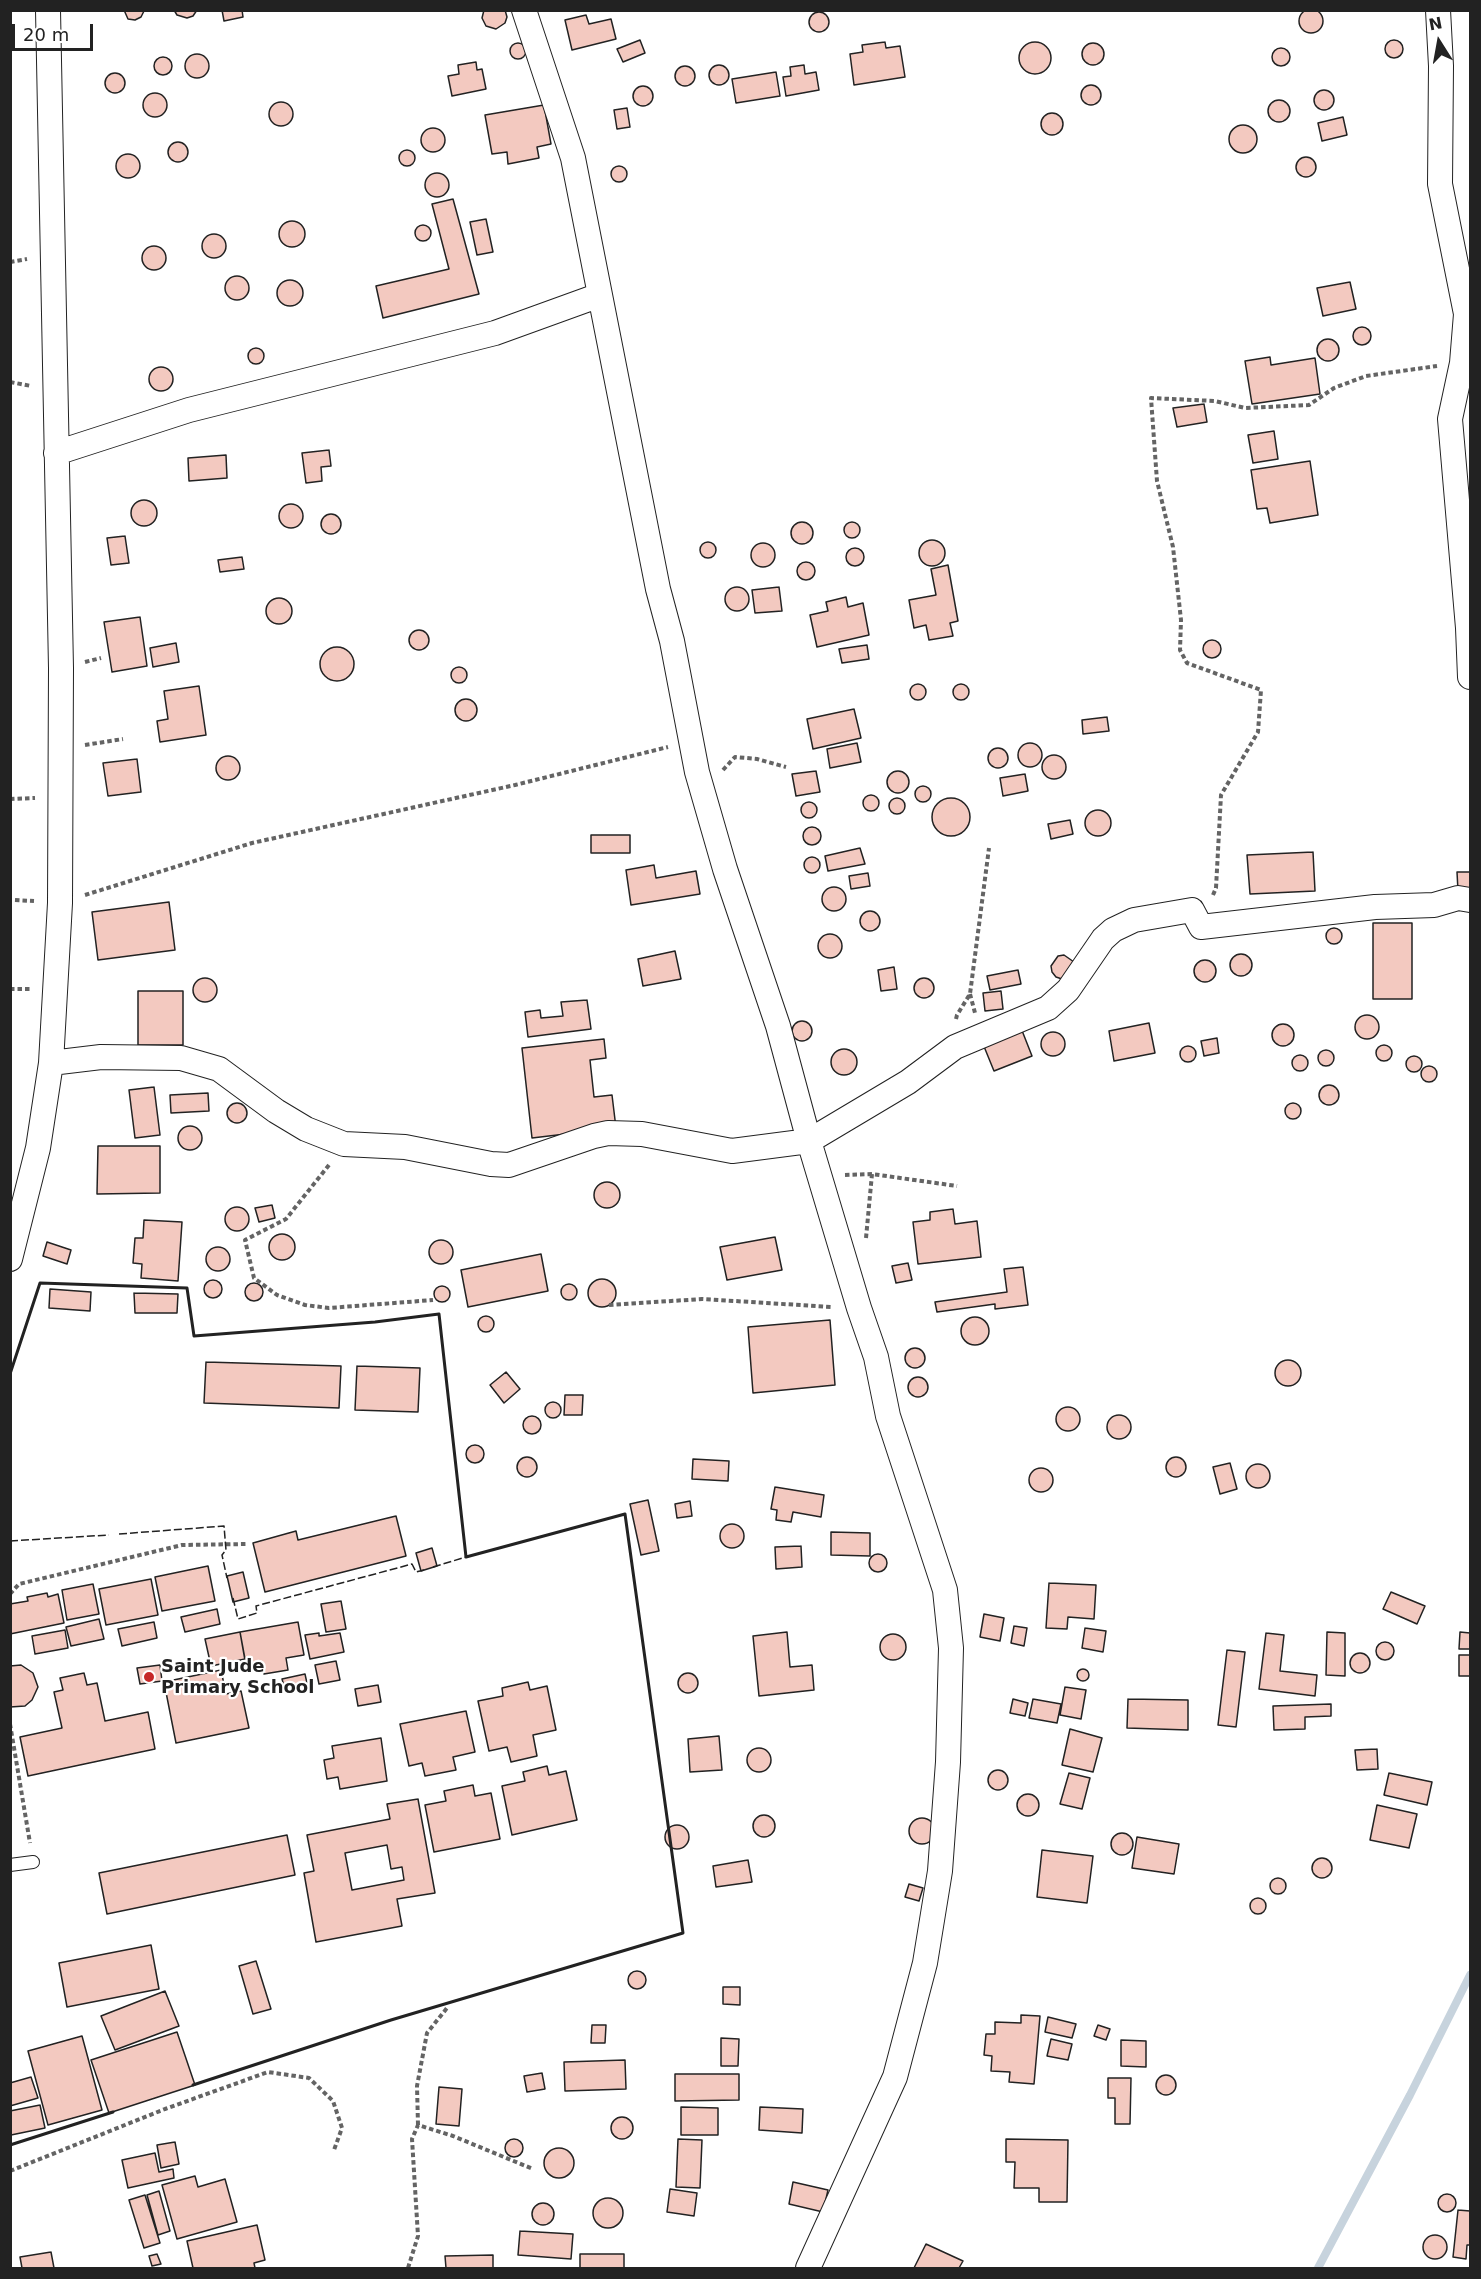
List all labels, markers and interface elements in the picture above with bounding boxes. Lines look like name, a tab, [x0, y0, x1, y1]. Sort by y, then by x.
scale bar	[15, 12, 96, 50]
north arrow	[1409, 12, 1469, 72]
text: N	[1427, 13, 1444, 34]
text: 20 m	[23, 24, 69, 45]
place label: Saint Jude Primary School	[161, 1656, 314, 1698]
marker: Saint Jude Primary School	[142, 1670, 156, 1684]

